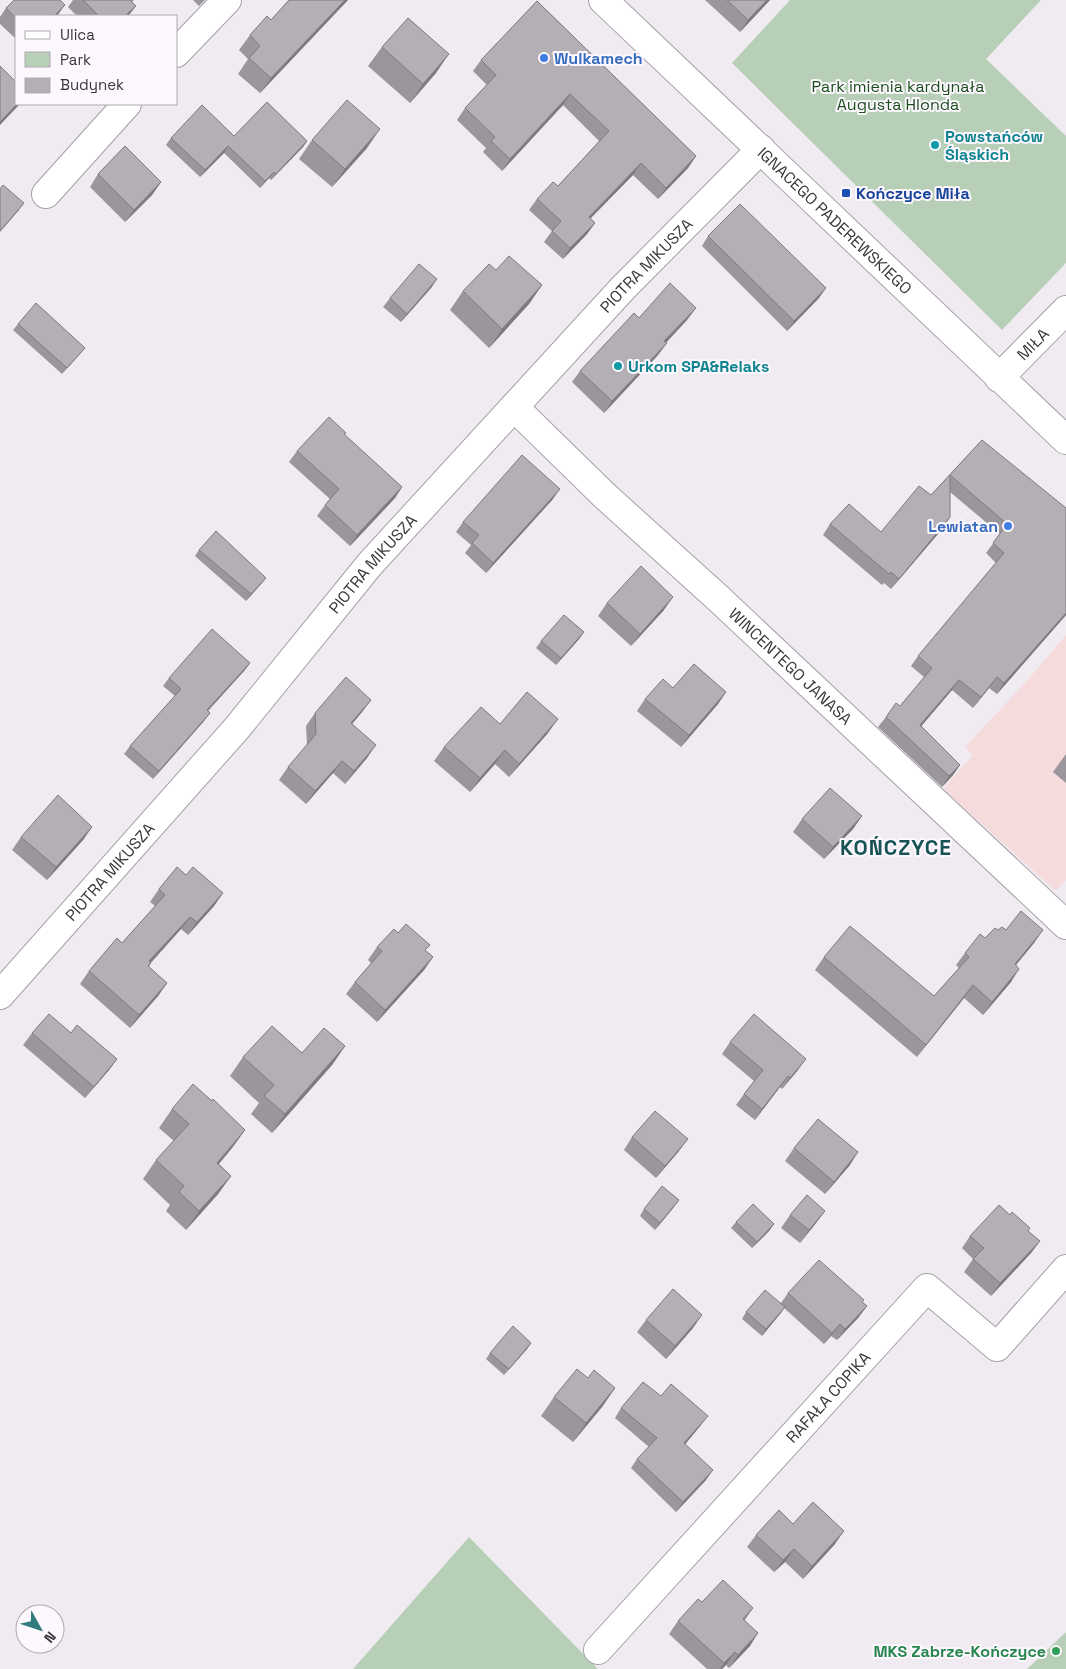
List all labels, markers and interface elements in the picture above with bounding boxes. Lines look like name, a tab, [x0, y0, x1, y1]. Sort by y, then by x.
legend	[15, 15, 178, 105]
text: Ulica	[60, 25, 95, 44]
place label: Wulkamech	[554, 48, 643, 69]
text: Park	[60, 50, 91, 69]
marker: Wulkamech	[538, 52, 550, 64]
text: Budynek	[60, 75, 124, 94]
park label: Park imienia kardynała Augusta Hlonda	[812, 76, 984, 115]
place label: Powstańców Śląskich	[945, 126, 1043, 165]
marker: Powstańców Śląskich	[929, 139, 941, 151]
street label: IGNACEGO PADEREWSKIEGO	[753, 143, 916, 299]
place label: Kończyce Miła	[856, 183, 970, 204]
marker: Kończyce Miła	[840, 187, 852, 199]
street label: PIOTRA MIKUSZA	[595, 214, 698, 317]
street label: MIŁA	[1012, 323, 1054, 365]
place label: Urkom SPA&Relaks	[628, 356, 769, 377]
marker: Urkom SPA&Relaks	[612, 360, 624, 372]
street label: PIOTRA MIKUSZA	[324, 510, 421, 618]
place label: Lewiatan	[928, 516, 998, 537]
marker: Lewiatan	[1002, 520, 1014, 532]
street label: WINCENTEGO JANASA	[724, 603, 856, 730]
street label: PIOTRA MIKUSZA	[61, 818, 159, 925]
district label: KOŃCZYCE	[840, 834, 952, 861]
street label: RAFAŁA COPIKA	[782, 1347, 875, 1447]
north arrow	[15, 1604, 65, 1654]
text: N	[40, 1628, 60, 1647]
place label: MKS Zabrze-Kończyce	[873, 1641, 1046, 1662]
marker: MKS Zabrze-Kończyce	[1050, 1645, 1062, 1657]

